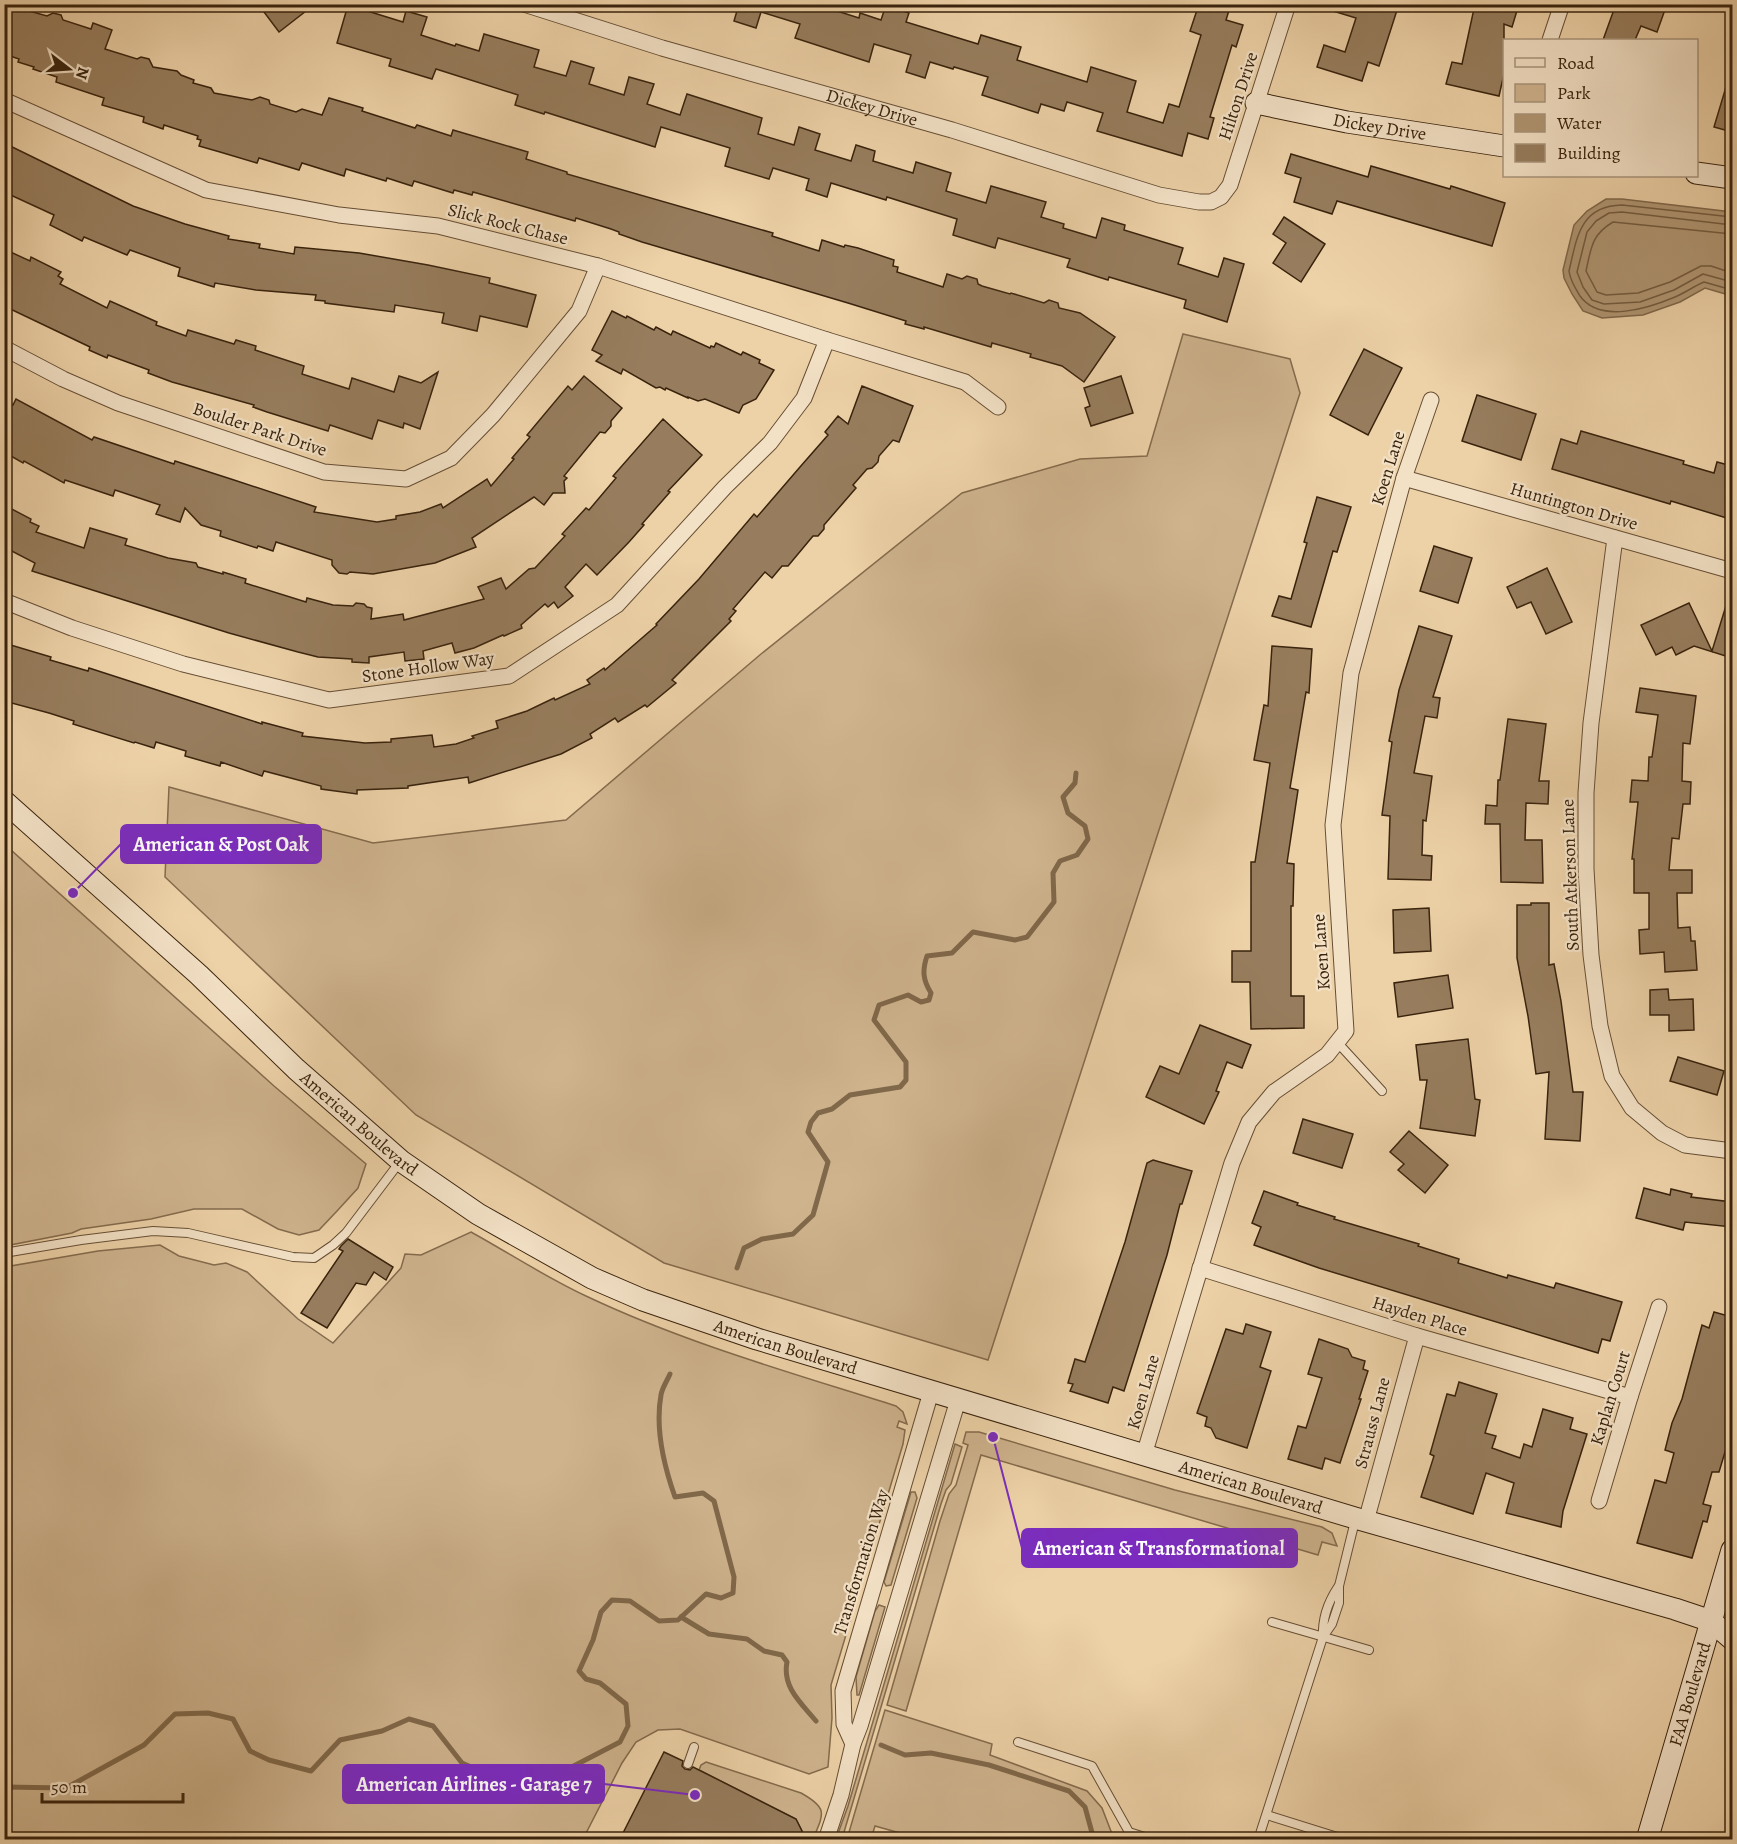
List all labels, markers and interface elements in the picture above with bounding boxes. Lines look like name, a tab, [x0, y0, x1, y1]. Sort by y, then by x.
north arrow	[39, 39, 99, 99]
legend	[1503, 39, 1698, 177]
street label: Hilton Drive	[1212, 49, 1264, 143]
text: Road	[1557, 51, 1595, 75]
text: N	[70, 64, 95, 82]
text: Park	[1557, 81, 1591, 105]
street label: Dickey Drive	[823, 83, 920, 132]
street label: Dickey Drive	[1331, 107, 1428, 146]
text: Water	[1556, 111, 1602, 135]
text: Building	[1557, 141, 1621, 165]
street label: Slick Rock Chase	[445, 197, 571, 251]
street label: Boulder Park Drive	[190, 396, 330, 462]
street label: Koen Lane	[1365, 428, 1411, 508]
street label: Huntington Drive	[1507, 476, 1641, 536]
street label: Stone Hollow Way	[360, 646, 497, 688]
street label: South Atkerson Lane	[1555, 799, 1585, 951]
callout: American & Post Oak	[121, 825, 321, 863]
text: American & Post Oak	[132, 831, 309, 858]
street label: Koen Lane	[1306, 913, 1336, 991]
street label: American Boulevard	[294, 1065, 423, 1181]
street label: Hayden Place	[1369, 1290, 1471, 1342]
street label: American Boulevard	[710, 1313, 861, 1380]
street label: Kaplan Court	[1584, 1348, 1636, 1448]
street label: Koen Lane	[1121, 1352, 1165, 1432]
street label: Strauss Lane	[1348, 1375, 1396, 1471]
street label: American Boulevard	[1175, 1454, 1326, 1520]
street label: Transformation Way	[827, 1485, 895, 1638]
callout: American & Transformational	[1022, 1529, 1297, 1567]
text: American & Transformational	[1032, 1535, 1285, 1562]
street label: FAA Boulevard	[1663, 1639, 1717, 1749]
callout: American Airlines - Garage 7	[343, 1765, 604, 1803]
scale bar	[42, 1766, 183, 1804]
text: American Airlines - Garage 7	[355, 1771, 592, 1798]
text: 50 m	[51, 1775, 87, 1799]

